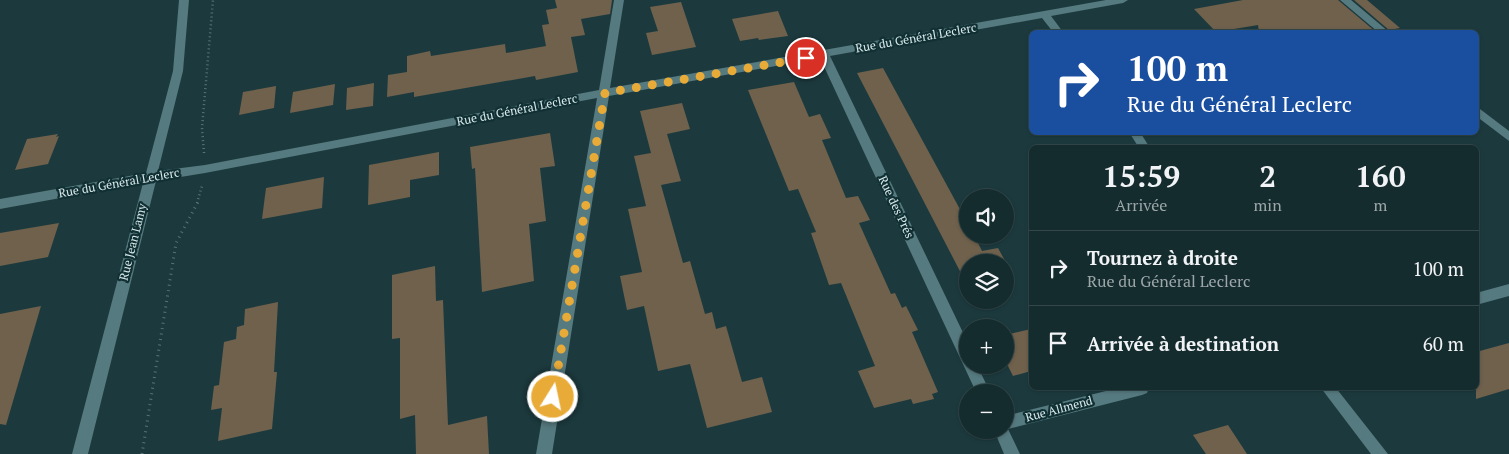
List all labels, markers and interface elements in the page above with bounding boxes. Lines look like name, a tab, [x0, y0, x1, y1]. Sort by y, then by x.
street label: Rue du Général Leclerc	[854, 19, 978, 56]
pin	[785, 37, 827, 79]
icon: arrive	[792, 44, 820, 72]
text: 100 m	[1127, 45, 1228, 91]
icon: right	[1044, 50, 1109, 115]
text: Rue du Général Leclerc	[1127, 89, 1352, 118]
street label: Rue du Général Leclerc	[455, 90, 579, 129]
text: 15:59	[1102, 156, 1180, 196]
text: 2	[1259, 156, 1276, 196]
text: 160	[1355, 156, 1406, 196]
street label: Rue du Général Leclerc	[57, 164, 181, 201]
street label: Rue des Prés	[875, 173, 917, 240]
map controls	[959, 189, 1014, 439]
button: sound	[959, 189, 1014, 244]
text: Arrivée	[1115, 194, 1167, 216]
text: min	[1254, 194, 1282, 216]
text: m	[1373, 194, 1387, 216]
street label: Rue Jean Lamy	[116, 201, 150, 282]
text: Tournez à droite	[1087, 245, 1238, 270]
button: layers	[959, 254, 1014, 309]
icon: right	[1044, 254, 1072, 282]
text: 100 m	[1413, 256, 1464, 281]
text: Rue du Général Leclerc	[1087, 270, 1251, 292]
button: +	[959, 319, 1014, 374]
icon: arrive	[1044, 329, 1072, 357]
text: Arrivée à destination	[1087, 331, 1279, 356]
text: 60 m	[1423, 331, 1464, 356]
position arrow	[526, 370, 578, 422]
button: −	[959, 384, 1014, 439]
street label: Rue Allmend	[1024, 392, 1094, 425]

